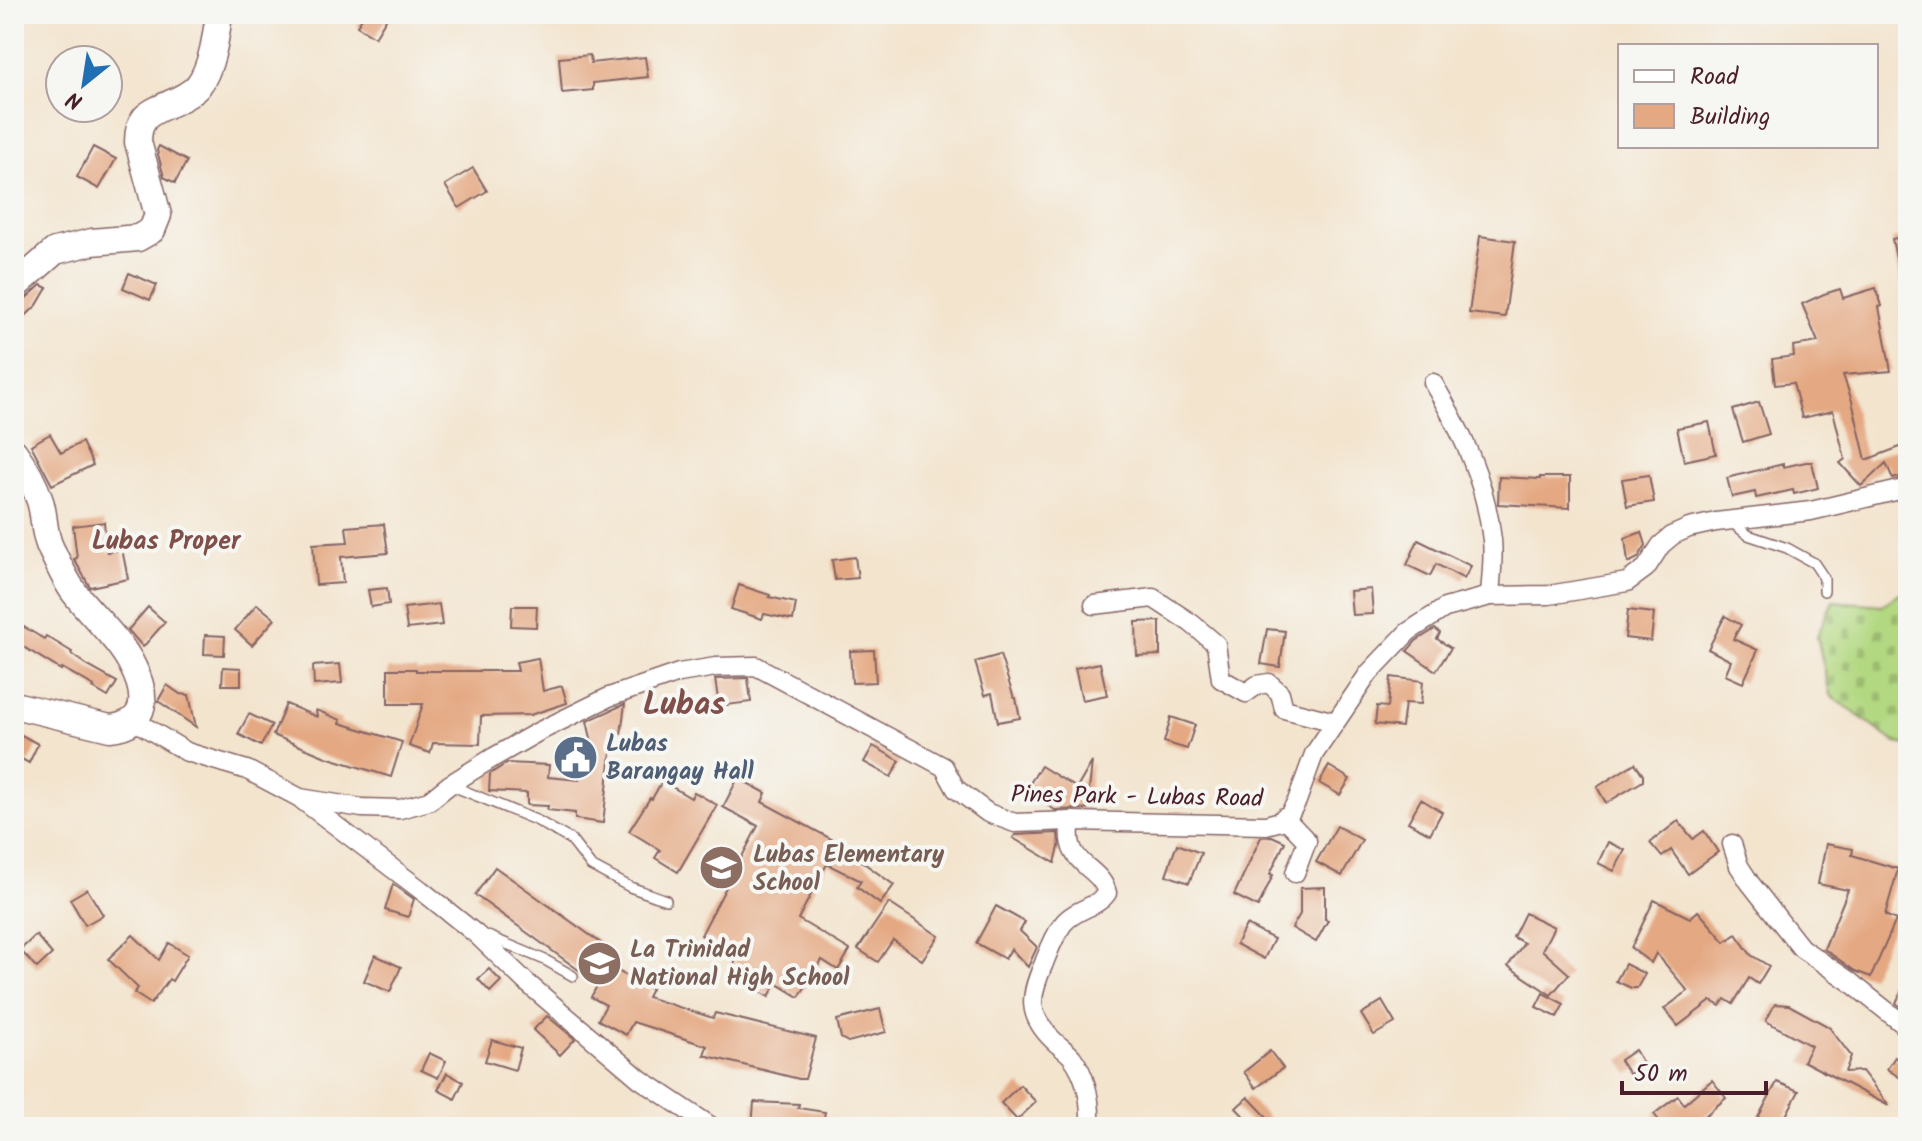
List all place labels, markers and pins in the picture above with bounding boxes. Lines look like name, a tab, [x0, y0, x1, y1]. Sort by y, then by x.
place label: Lubas Barangay Hall	[606, 725, 754, 792]
public building icon: Lubas Barangay Hall	[551, 733, 599, 781]
place label: Lubas Elementary School	[753, 836, 945, 903]
school or university icon: Lubas Elementary School	[698, 844, 746, 892]
place label: La Trinidad National High School	[630, 931, 850, 998]
school or university icon: La Trinidad National High School	[575, 939, 623, 987]

